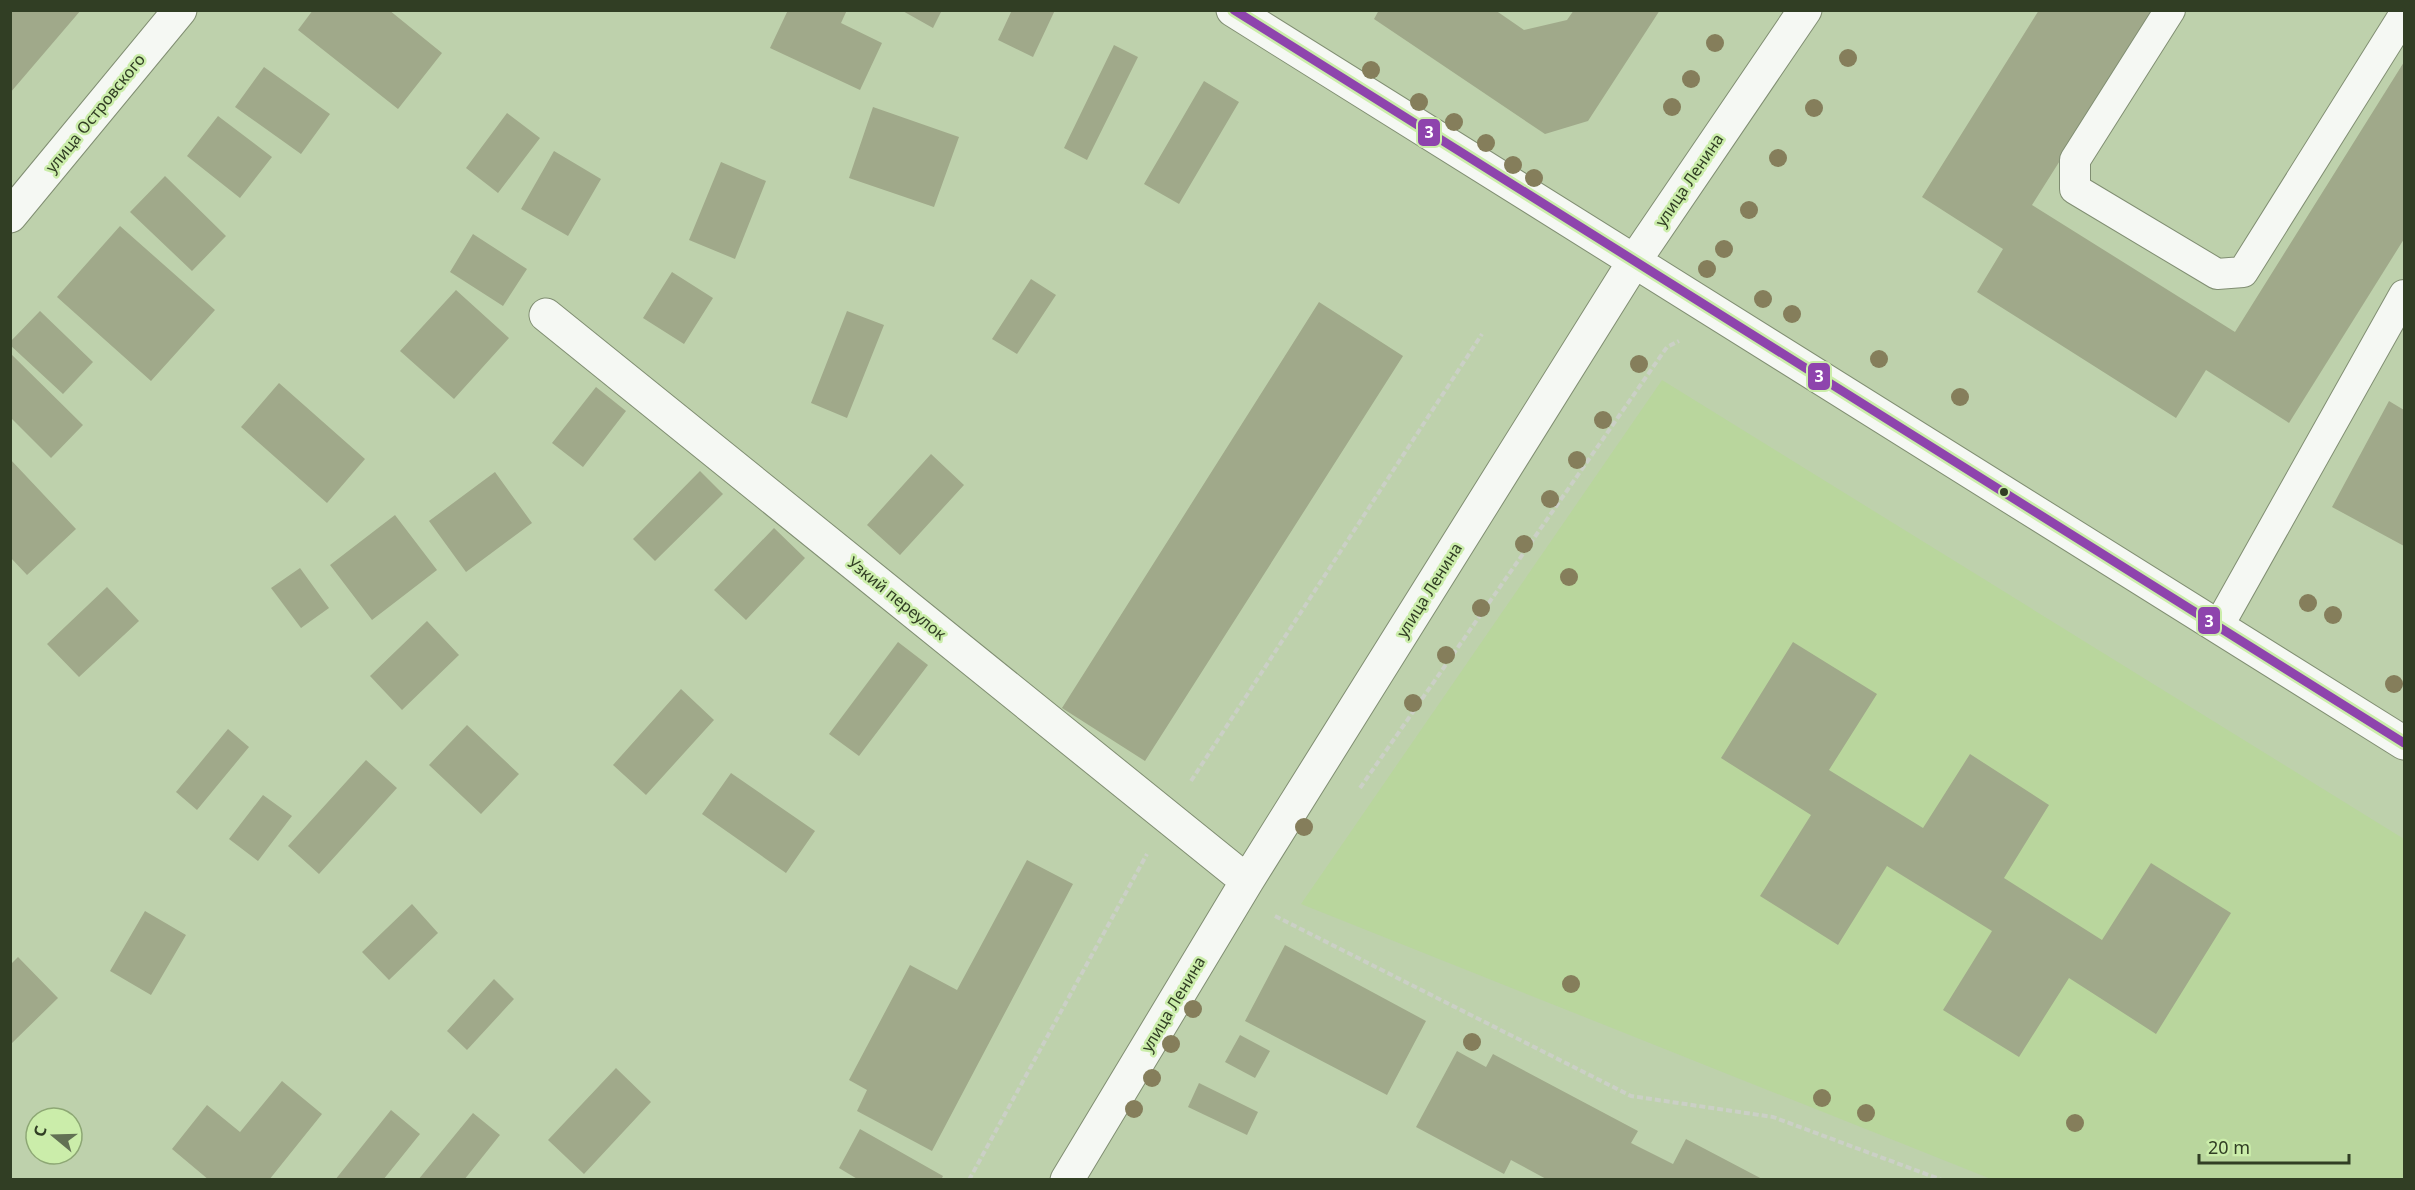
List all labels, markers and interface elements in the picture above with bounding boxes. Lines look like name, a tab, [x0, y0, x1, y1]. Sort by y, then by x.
street label: улица Островского	[40, 49, 150, 177]
line badge: 3	[1417, 118, 1441, 147]
text: 3	[1424, 121, 1434, 143]
street label: улица Ленина	[1650, 129, 1728, 231]
line badge: 3	[1807, 362, 1831, 391]
text: 3	[1814, 365, 1824, 387]
unlabelled marker	[1998, 486, 2010, 498]
street label: улица Ленина	[1391, 538, 1467, 642]
street label: Узкий переулок	[843, 551, 951, 645]
line badge: 3	[2197, 606, 2221, 635]
text: 3	[2204, 610, 2214, 632]
street label: улица Ленина	[1136, 952, 1210, 1056]
north arrow	[24, 1106, 84, 1166]
text: С	[28, 1123, 52, 1140]
scale bar	[2199, 1127, 2349, 1165]
text: 20 m	[2208, 1135, 2250, 1159]

